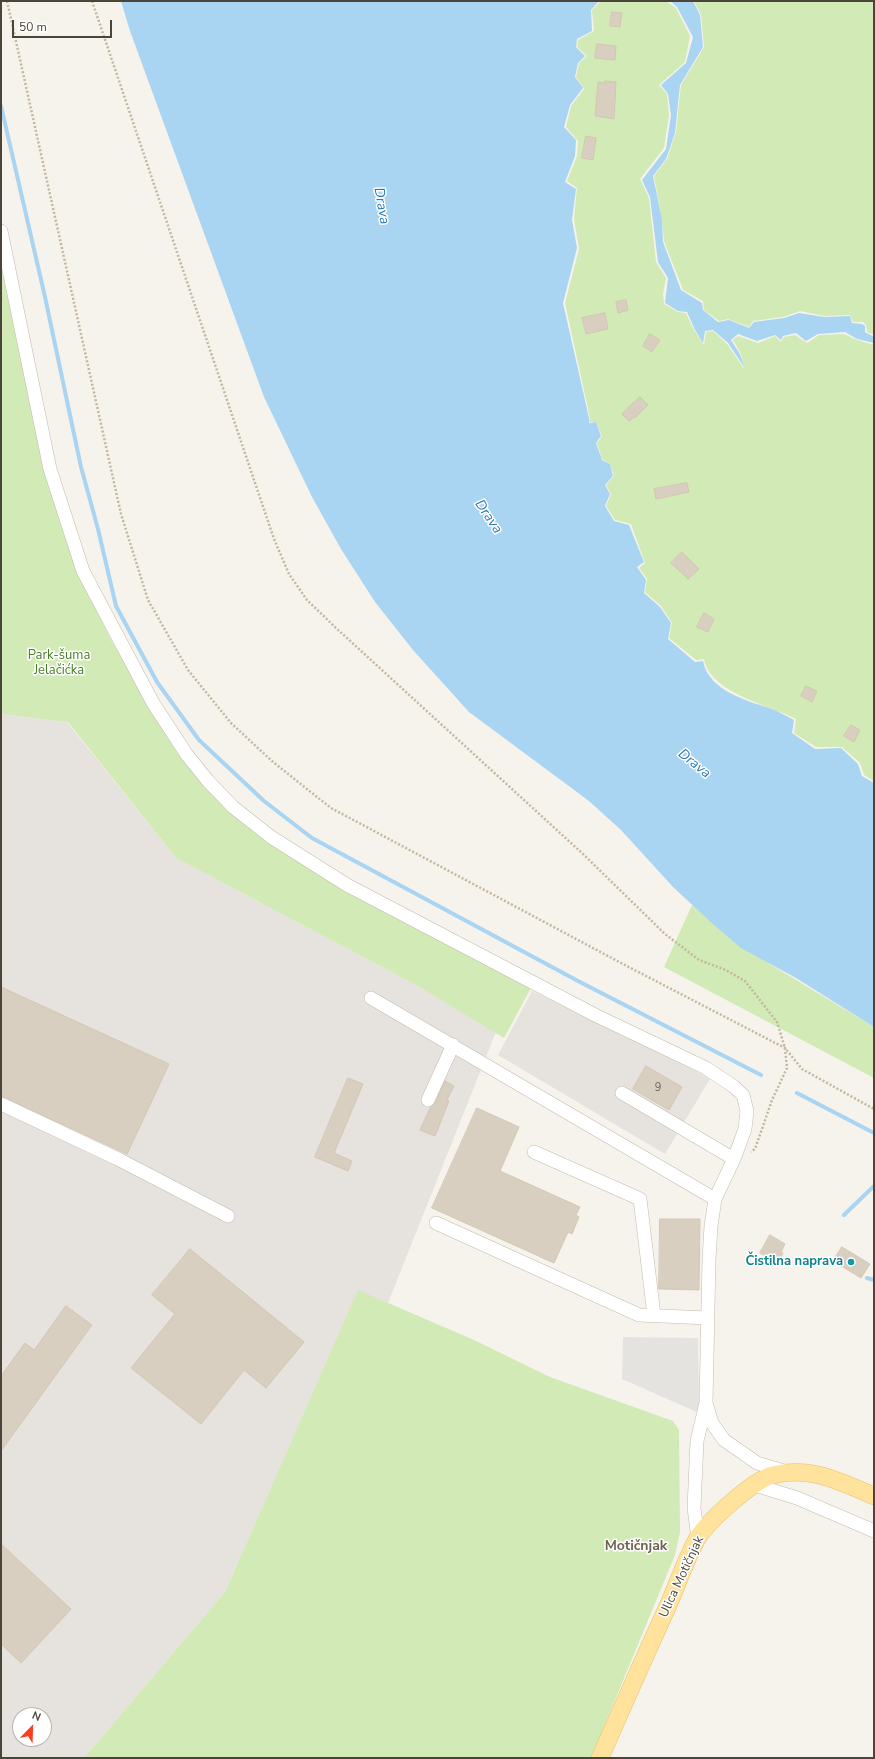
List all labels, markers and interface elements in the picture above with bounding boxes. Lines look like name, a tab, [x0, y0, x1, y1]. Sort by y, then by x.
scale bar	[14, 12, 114, 38]
text: 50 m	[19, 19, 47, 35]
water label: Drava	[370, 186, 392, 226]
water label: Drava	[471, 497, 505, 537]
park label: Park-šuma Jelačićka	[28, 648, 90, 679]
water label: Drava	[674, 746, 714, 782]
house number: 9	[655, 1081, 661, 1095]
place label: Čistilna naprava	[745, 1254, 843, 1270]
marker: Čistilna naprava	[846, 1257, 856, 1267]
street label: Ulica Motičnjak	[656, 1534, 708, 1620]
district label: Motičnjak	[605, 1539, 667, 1555]
north arrow	[12, 1707, 52, 1747]
text: N	[30, 1708, 43, 1725]

